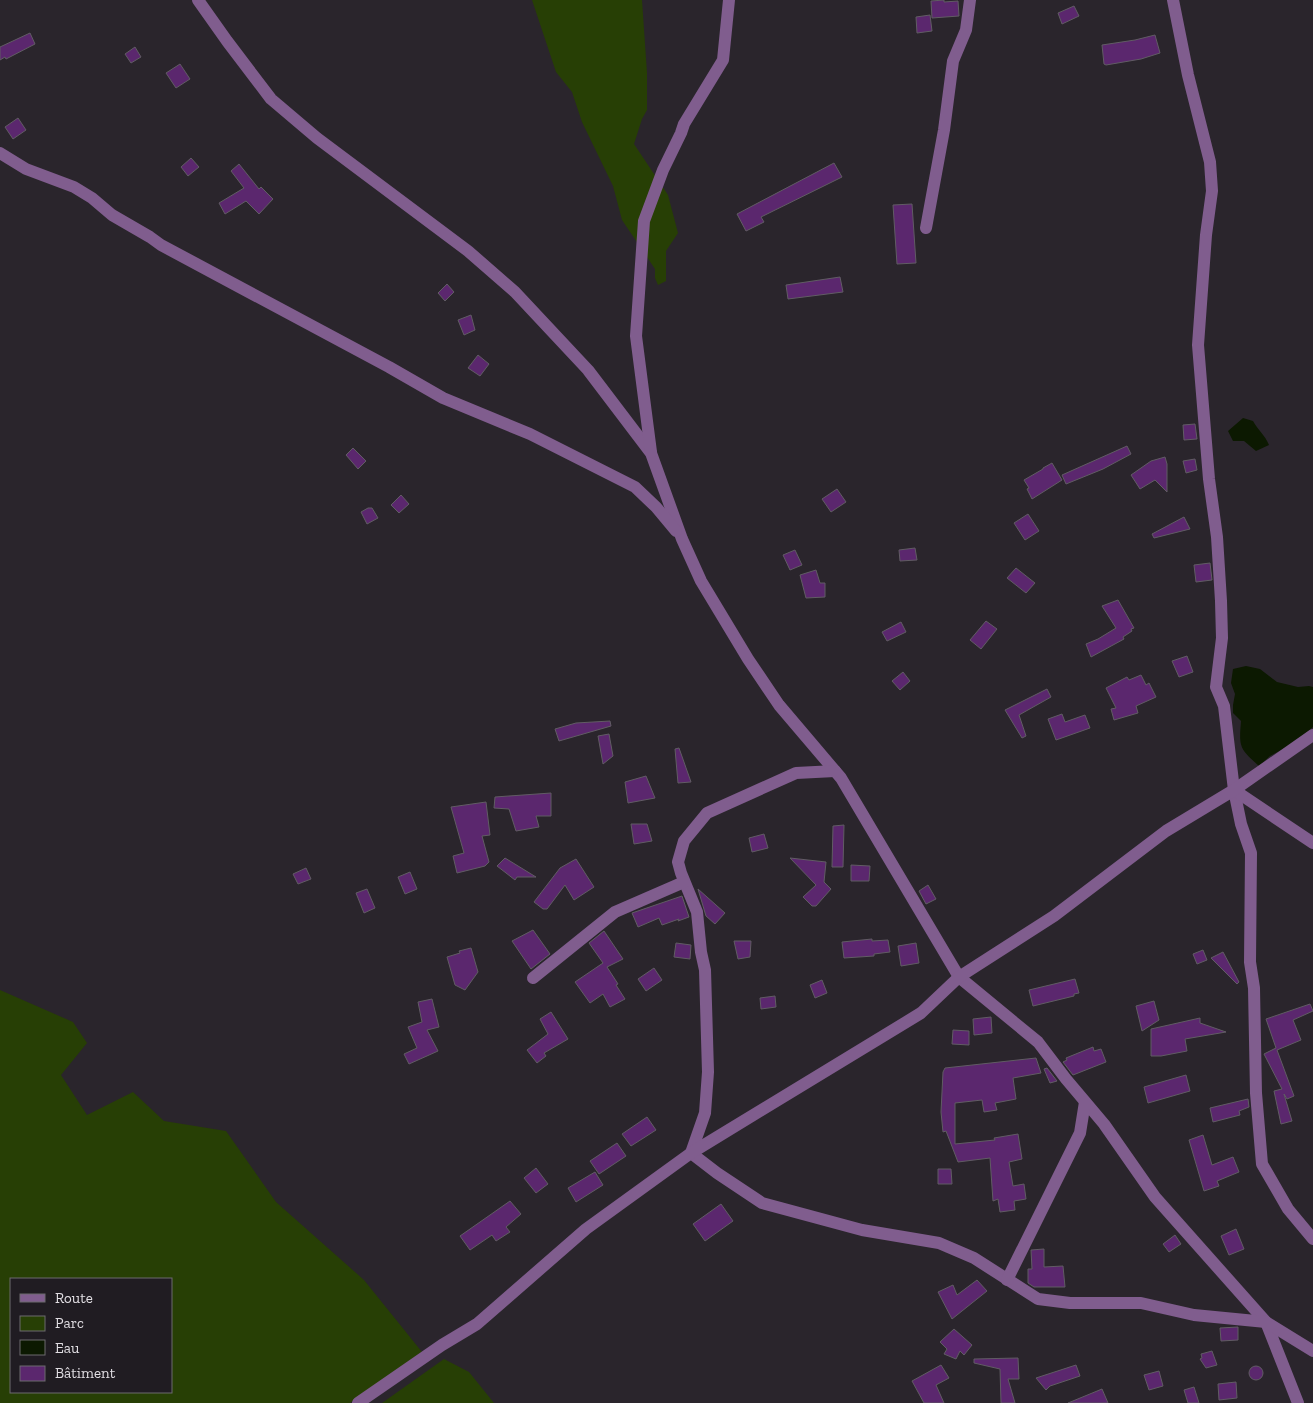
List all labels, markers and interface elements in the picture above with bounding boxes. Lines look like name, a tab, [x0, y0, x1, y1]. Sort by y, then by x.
legend	[10, 1278, 172, 1393]
text: Route	[55, 1289, 93, 1307]
text: Parc	[55, 1314, 84, 1332]
text: Eau	[55, 1339, 80, 1357]
text: Bâtiment	[55, 1364, 116, 1382]

